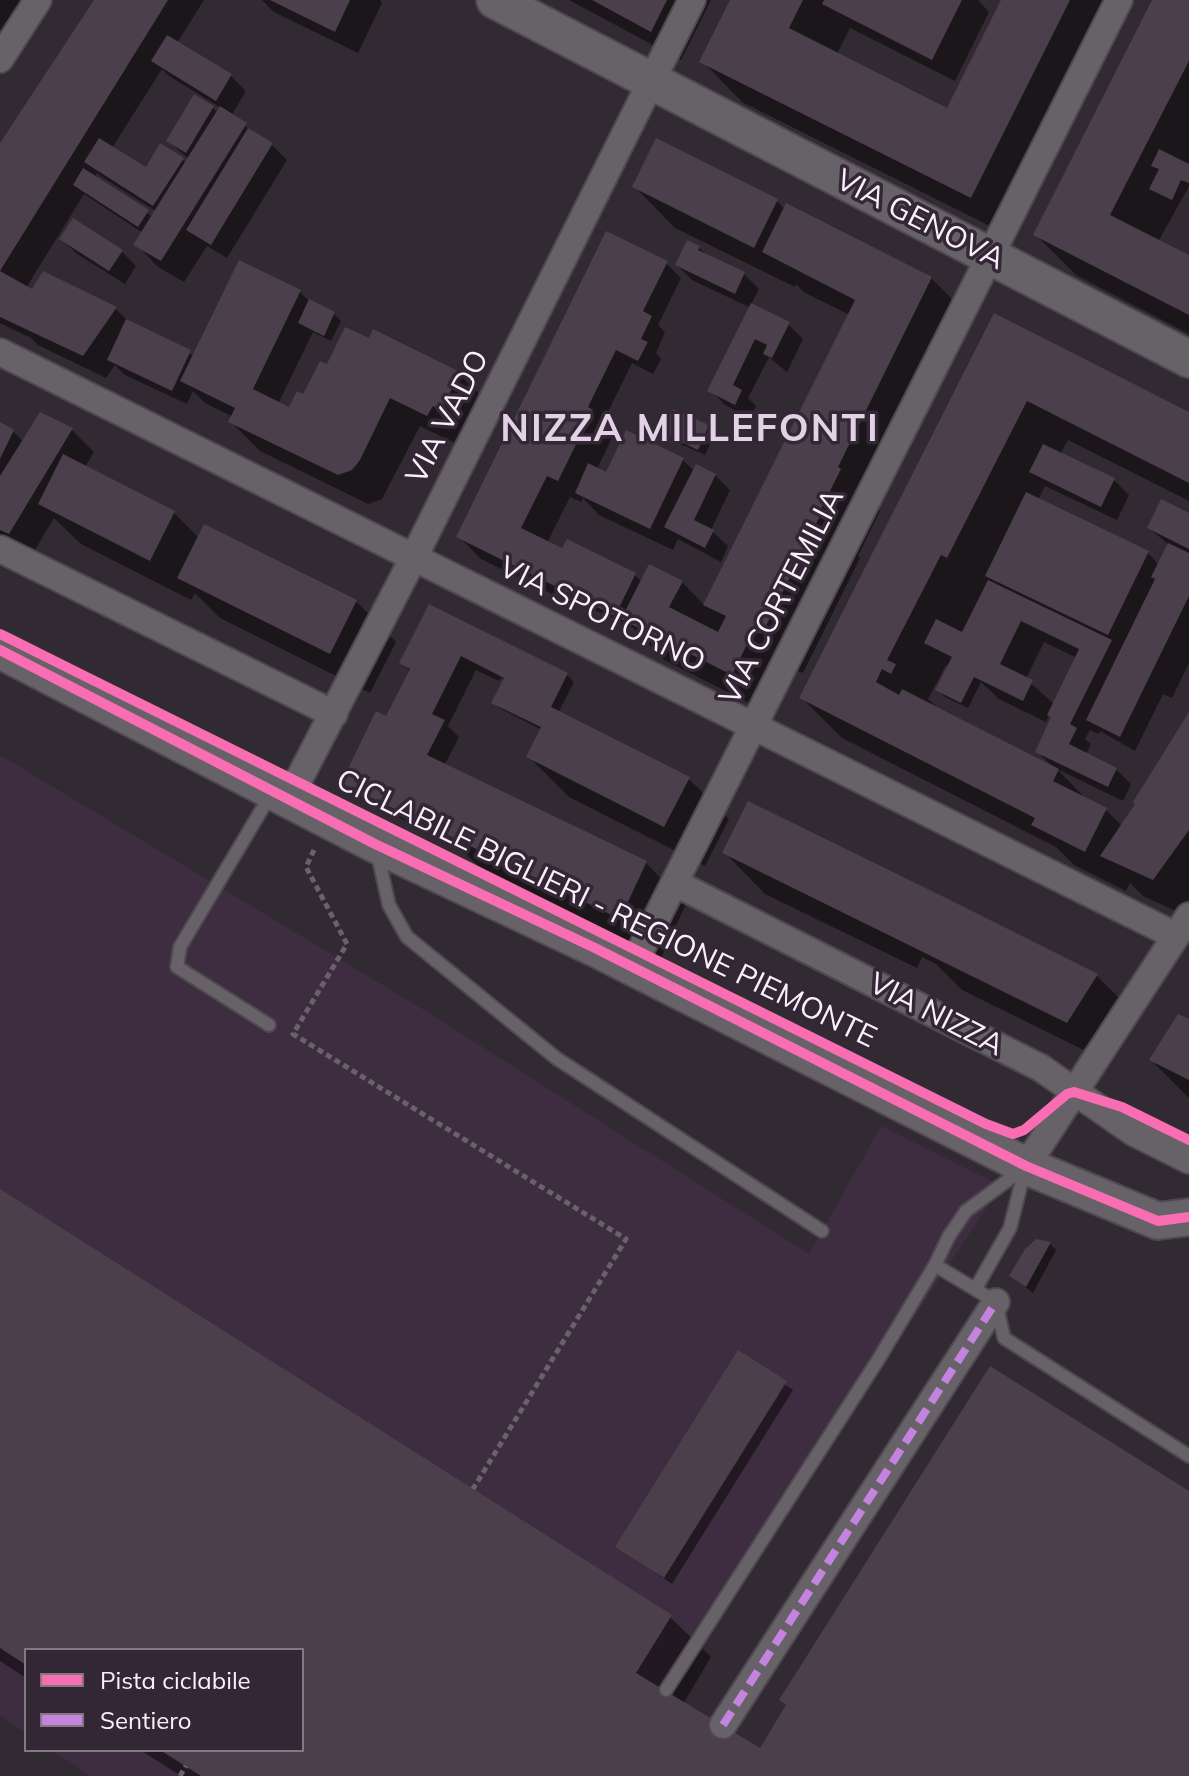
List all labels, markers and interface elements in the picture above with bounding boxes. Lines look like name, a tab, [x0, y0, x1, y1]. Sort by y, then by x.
street label: VIA GENOVA	[830, 162, 1010, 278]
street label: VIA VADO	[399, 344, 497, 490]
district label: NIZZA MILLEFONTI	[500, 407, 880, 453]
street label: VIA CORTEMILIA	[712, 483, 852, 711]
street label: VIA SPOTORNO	[493, 550, 711, 680]
street label: CICLABILE BIGLIERI - REGIONE PIEMONTE	[330, 762, 882, 1056]
street label: VIA NIZZA	[863, 966, 1009, 1064]
legend	[24, 1648, 304, 1752]
text: Pista ciclabile	[100, 1665, 251, 1695]
text: Sentiero	[100, 1705, 192, 1735]

